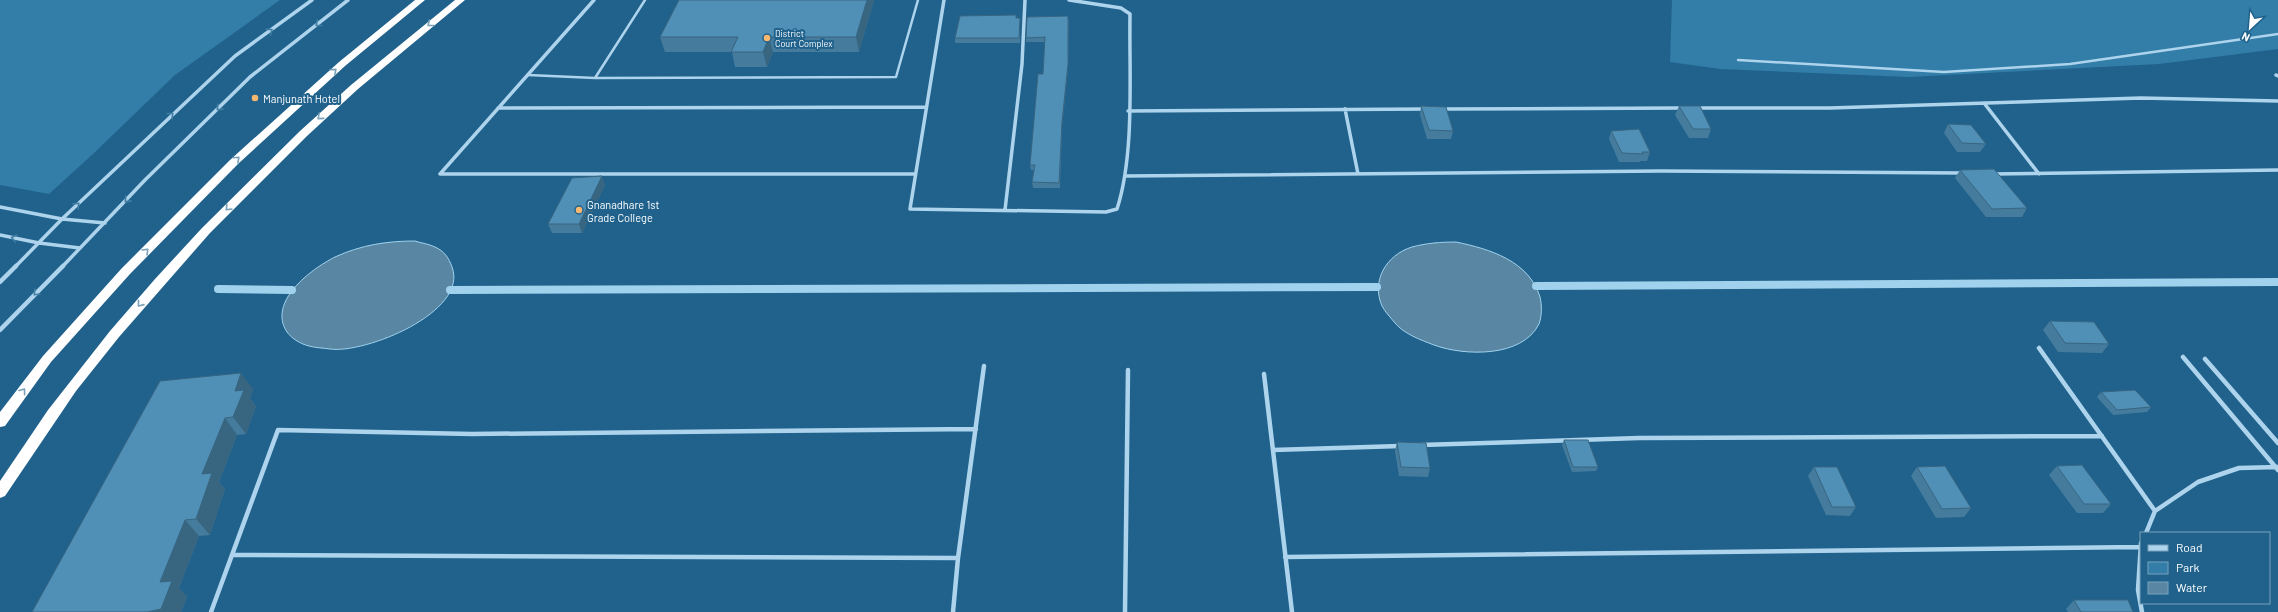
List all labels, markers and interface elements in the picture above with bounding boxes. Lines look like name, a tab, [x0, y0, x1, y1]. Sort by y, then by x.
north arrow	[2230, 8, 2270, 48]
one-way arrow	[315, 19, 322, 26]
one-way arrow	[428, 19, 435, 26]
one-way arrow	[266, 28, 273, 36]
place label: District Court Complex	[775, 28, 833, 49]
text: N	[2239, 30, 2252, 45]
marker: District Court Complex	[762, 33, 772, 43]
one-way arrow	[329, 69, 336, 76]
place label: Manjunath Hotel	[263, 92, 340, 105]
marker: Manjunath Hotel	[250, 93, 260, 103]
one-way arrow	[216, 103, 224, 111]
one-way arrow	[166, 112, 174, 120]
one-way arrow	[318, 112, 325, 119]
one-way arrow	[232, 156, 240, 163]
one-way arrow	[124, 195, 131, 203]
place label: Gnanadhare 1st Grade College	[587, 198, 660, 224]
one-way arrow	[72, 202, 80, 209]
one-way arrow	[225, 203, 232, 211]
marker: Gnanadhare 1st Grade College	[574, 205, 584, 215]
one-way arrow	[11, 235, 17, 243]
one-way arrow	[141, 248, 149, 256]
one-way arrow	[33, 288, 41, 296]
one-way arrow	[138, 299, 145, 306]
one-way arrow	[19, 388, 26, 395]
legend	[2140, 532, 2270, 604]
text: Road	[2176, 540, 2203, 554]
text: Park	[2176, 560, 2200, 574]
text: Water	[2176, 580, 2208, 594]

